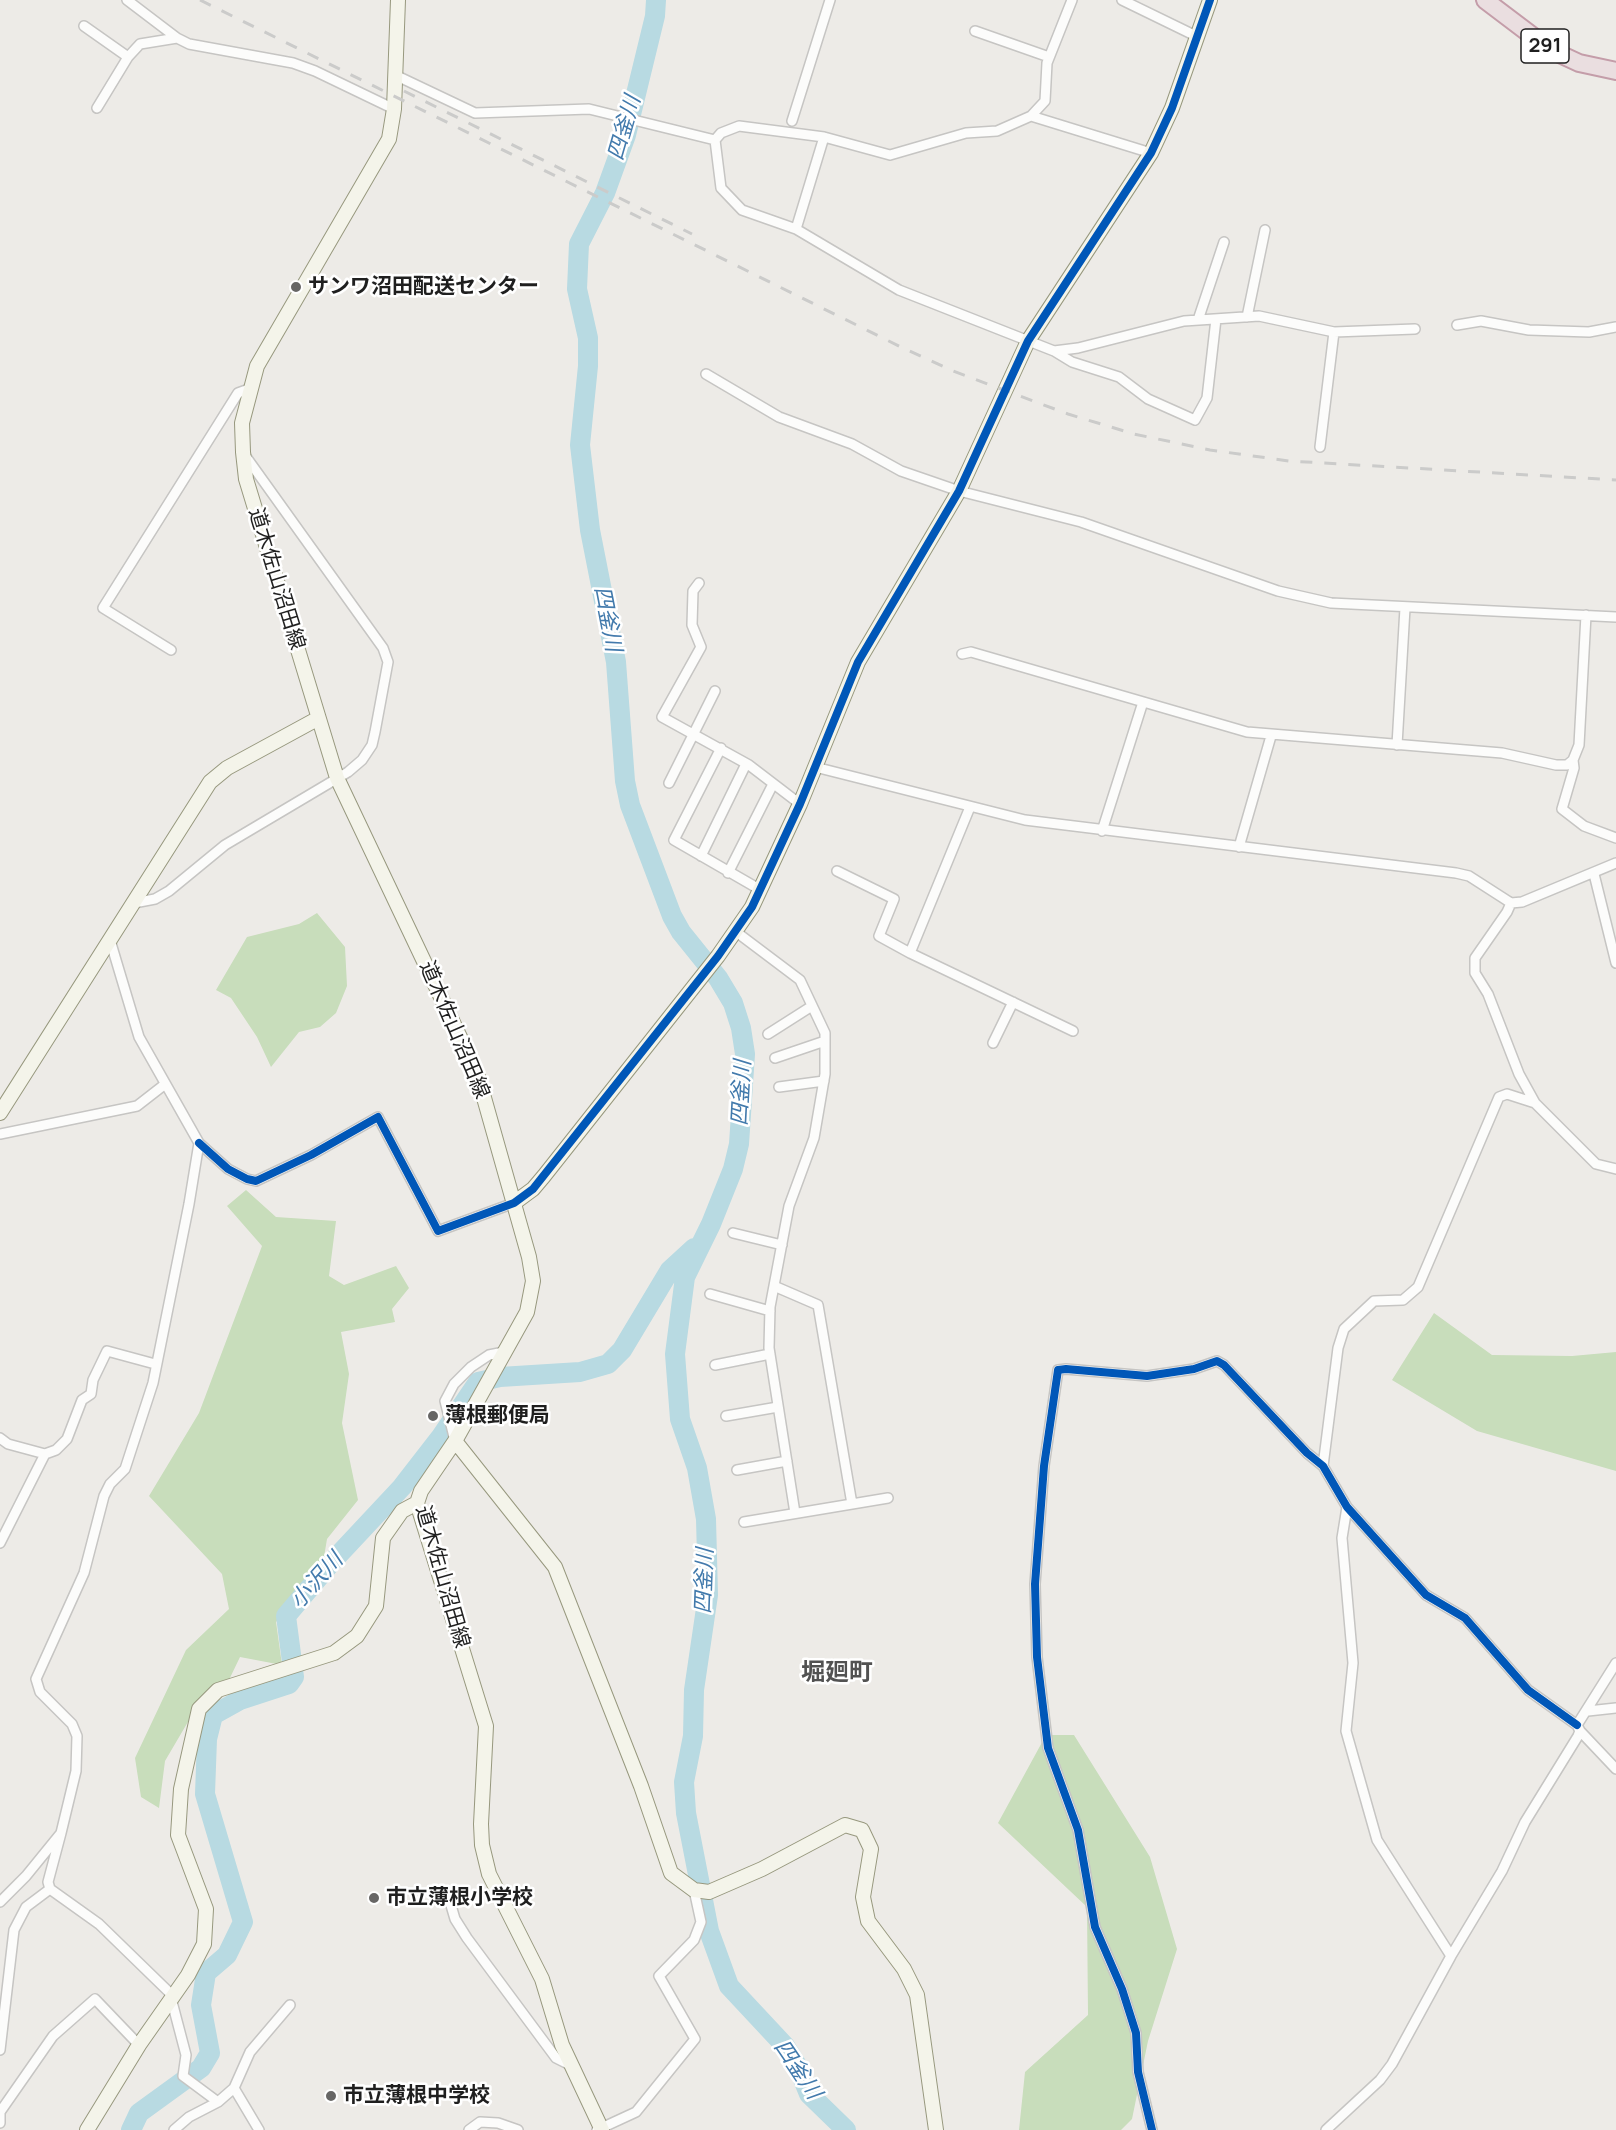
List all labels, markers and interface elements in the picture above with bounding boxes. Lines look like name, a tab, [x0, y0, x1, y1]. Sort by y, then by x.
road number: 291	[1521, 29, 1569, 63]
water label: 四釜川	[603, 93, 647, 163]
place label: サンワ沼田配送センター	[308, 274, 539, 300]
marker: サンワ沼田配送センター	[289, 280, 303, 294]
street label: 道木佐山沼田線	[242, 505, 310, 653]
water label: 四釜川	[588, 584, 626, 654]
street label: 道木佐山沼田線	[414, 957, 494, 1103]
water label: 四釜川	[727, 1059, 757, 1127]
place label: 薄根郵便局	[445, 1403, 550, 1429]
marker: 薄根郵便局	[426, 1409, 440, 1423]
street label: 道木佐山沼田線	[410, 1503, 474, 1651]
water label: 小沢川	[285, 1548, 349, 1614]
water label: 四釜川	[691, 1548, 719, 1614]
district label: 堀廻町	[801, 1659, 873, 1687]
place label: 市立薄根小学校	[386, 1885, 533, 1911]
marker: 市立薄根小学校	[367, 1891, 381, 1905]
water label: 四釜川	[768, 2035, 826, 2105]
place label: 市立薄根中学校	[343, 2083, 490, 2109]
marker: 市立薄根中学校	[324, 2089, 338, 2103]

